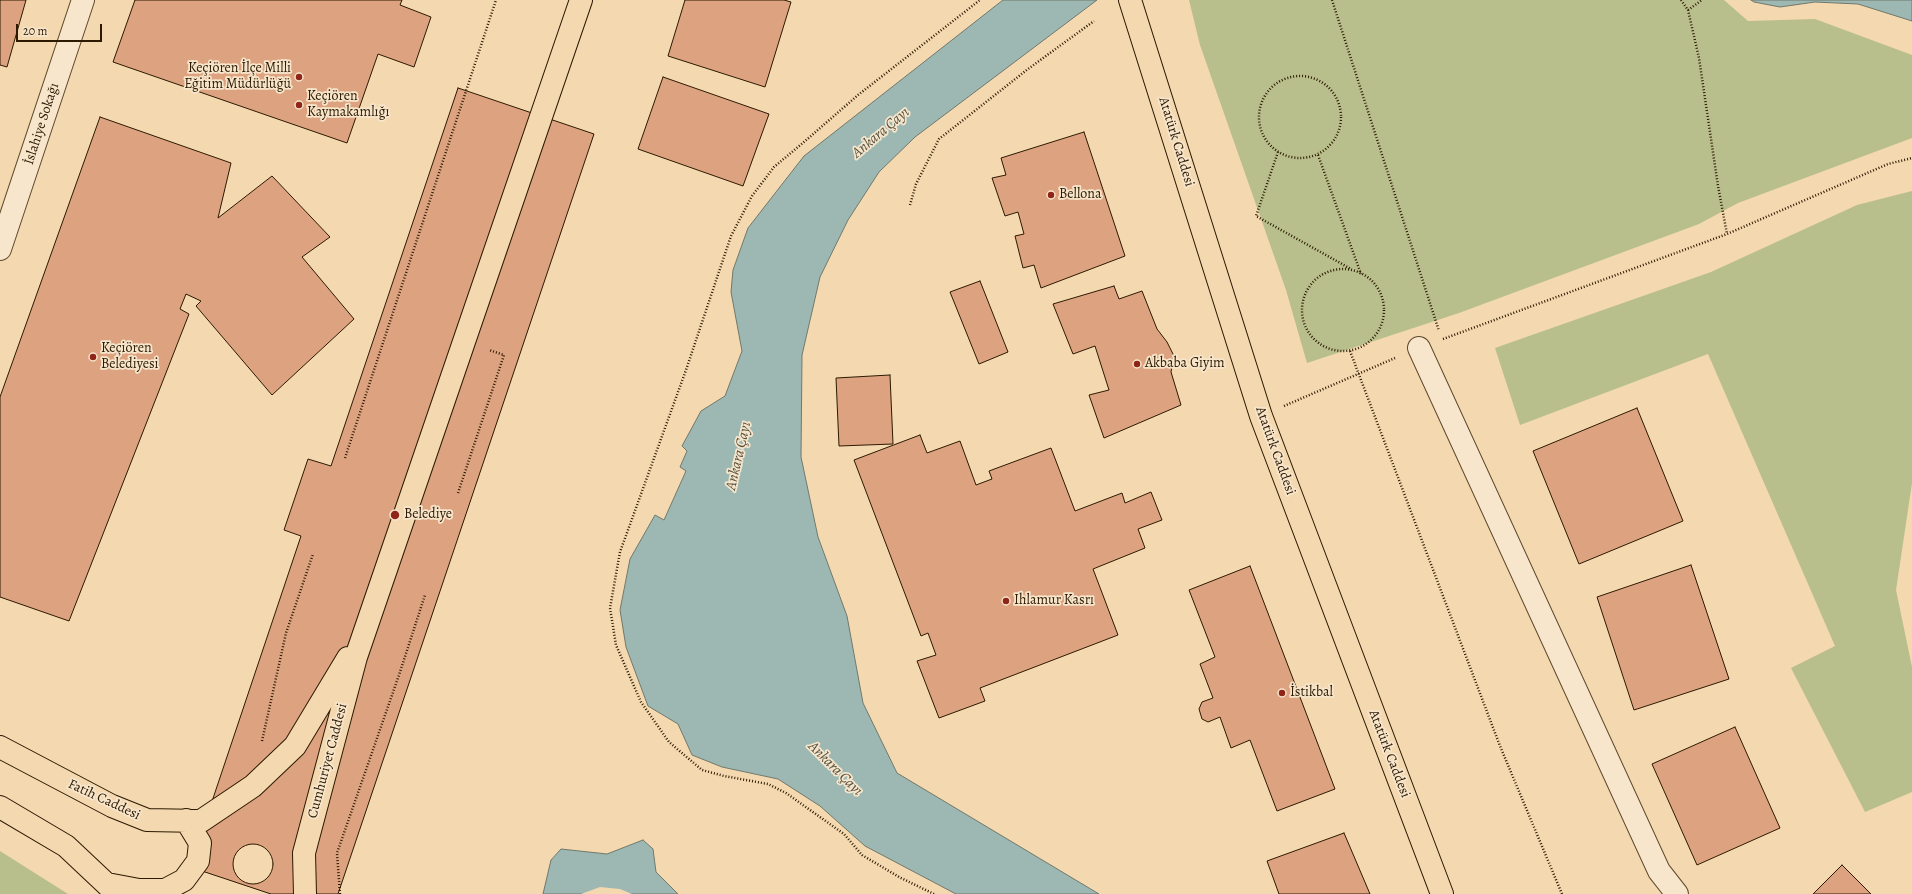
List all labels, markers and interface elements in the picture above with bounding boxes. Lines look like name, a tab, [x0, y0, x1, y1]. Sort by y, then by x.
scale bar	[18, 16, 104, 42]
text: 20 m	[23, 23, 47, 39]
place label: Keçiören İlçe Milli Eğitim Müdürlüğü	[184, 61, 291, 94]
marker: Keçiören İlçe Milli Eğitim Müdürlüğü	[294, 72, 304, 82]
street label: İslahiye Sokağı	[21, 81, 63, 167]
place label: Keçiören Kaymakamlığı	[307, 89, 390, 122]
street label: Atatürk Caddesi	[1154, 95, 1198, 189]
marker: Keçiören Kaymakamlığı	[294, 100, 304, 110]
water label: Ankara Çayı	[849, 104, 913, 162]
place label: Bellona	[1059, 187, 1101, 203]
marker: Bellona	[1046, 190, 1056, 200]
place label: Keçiören Belediyesi	[101, 341, 159, 374]
marker: Keçiören Belediyesi	[88, 352, 98, 362]
place label: Akbaba Giyim	[1145, 356, 1225, 372]
marker: Akbaba Giyim	[1132, 359, 1142, 369]
street label: Atatürk Caddesi	[1251, 405, 1299, 497]
water label: Ankara Çayı	[722, 420, 756, 492]
place label: Belediye	[404, 507, 452, 523]
marker: Belediye	[389, 509, 401, 521]
place label: Ihlamur Kasrı	[1014, 593, 1094, 609]
marker: Ihlamur Kasrı	[1001, 596, 1011, 606]
place label: İstikbal	[1290, 685, 1333, 701]
marker: İstikbal	[1277, 688, 1287, 698]
street label: Cumhuriyet Caddesi	[305, 702, 351, 820]
street label: Atatürk Caddesi	[1365, 708, 1413, 800]
water label: Ankara Çayı	[804, 738, 866, 800]
street label: Fatih Caddesi	[65, 776, 143, 824]

